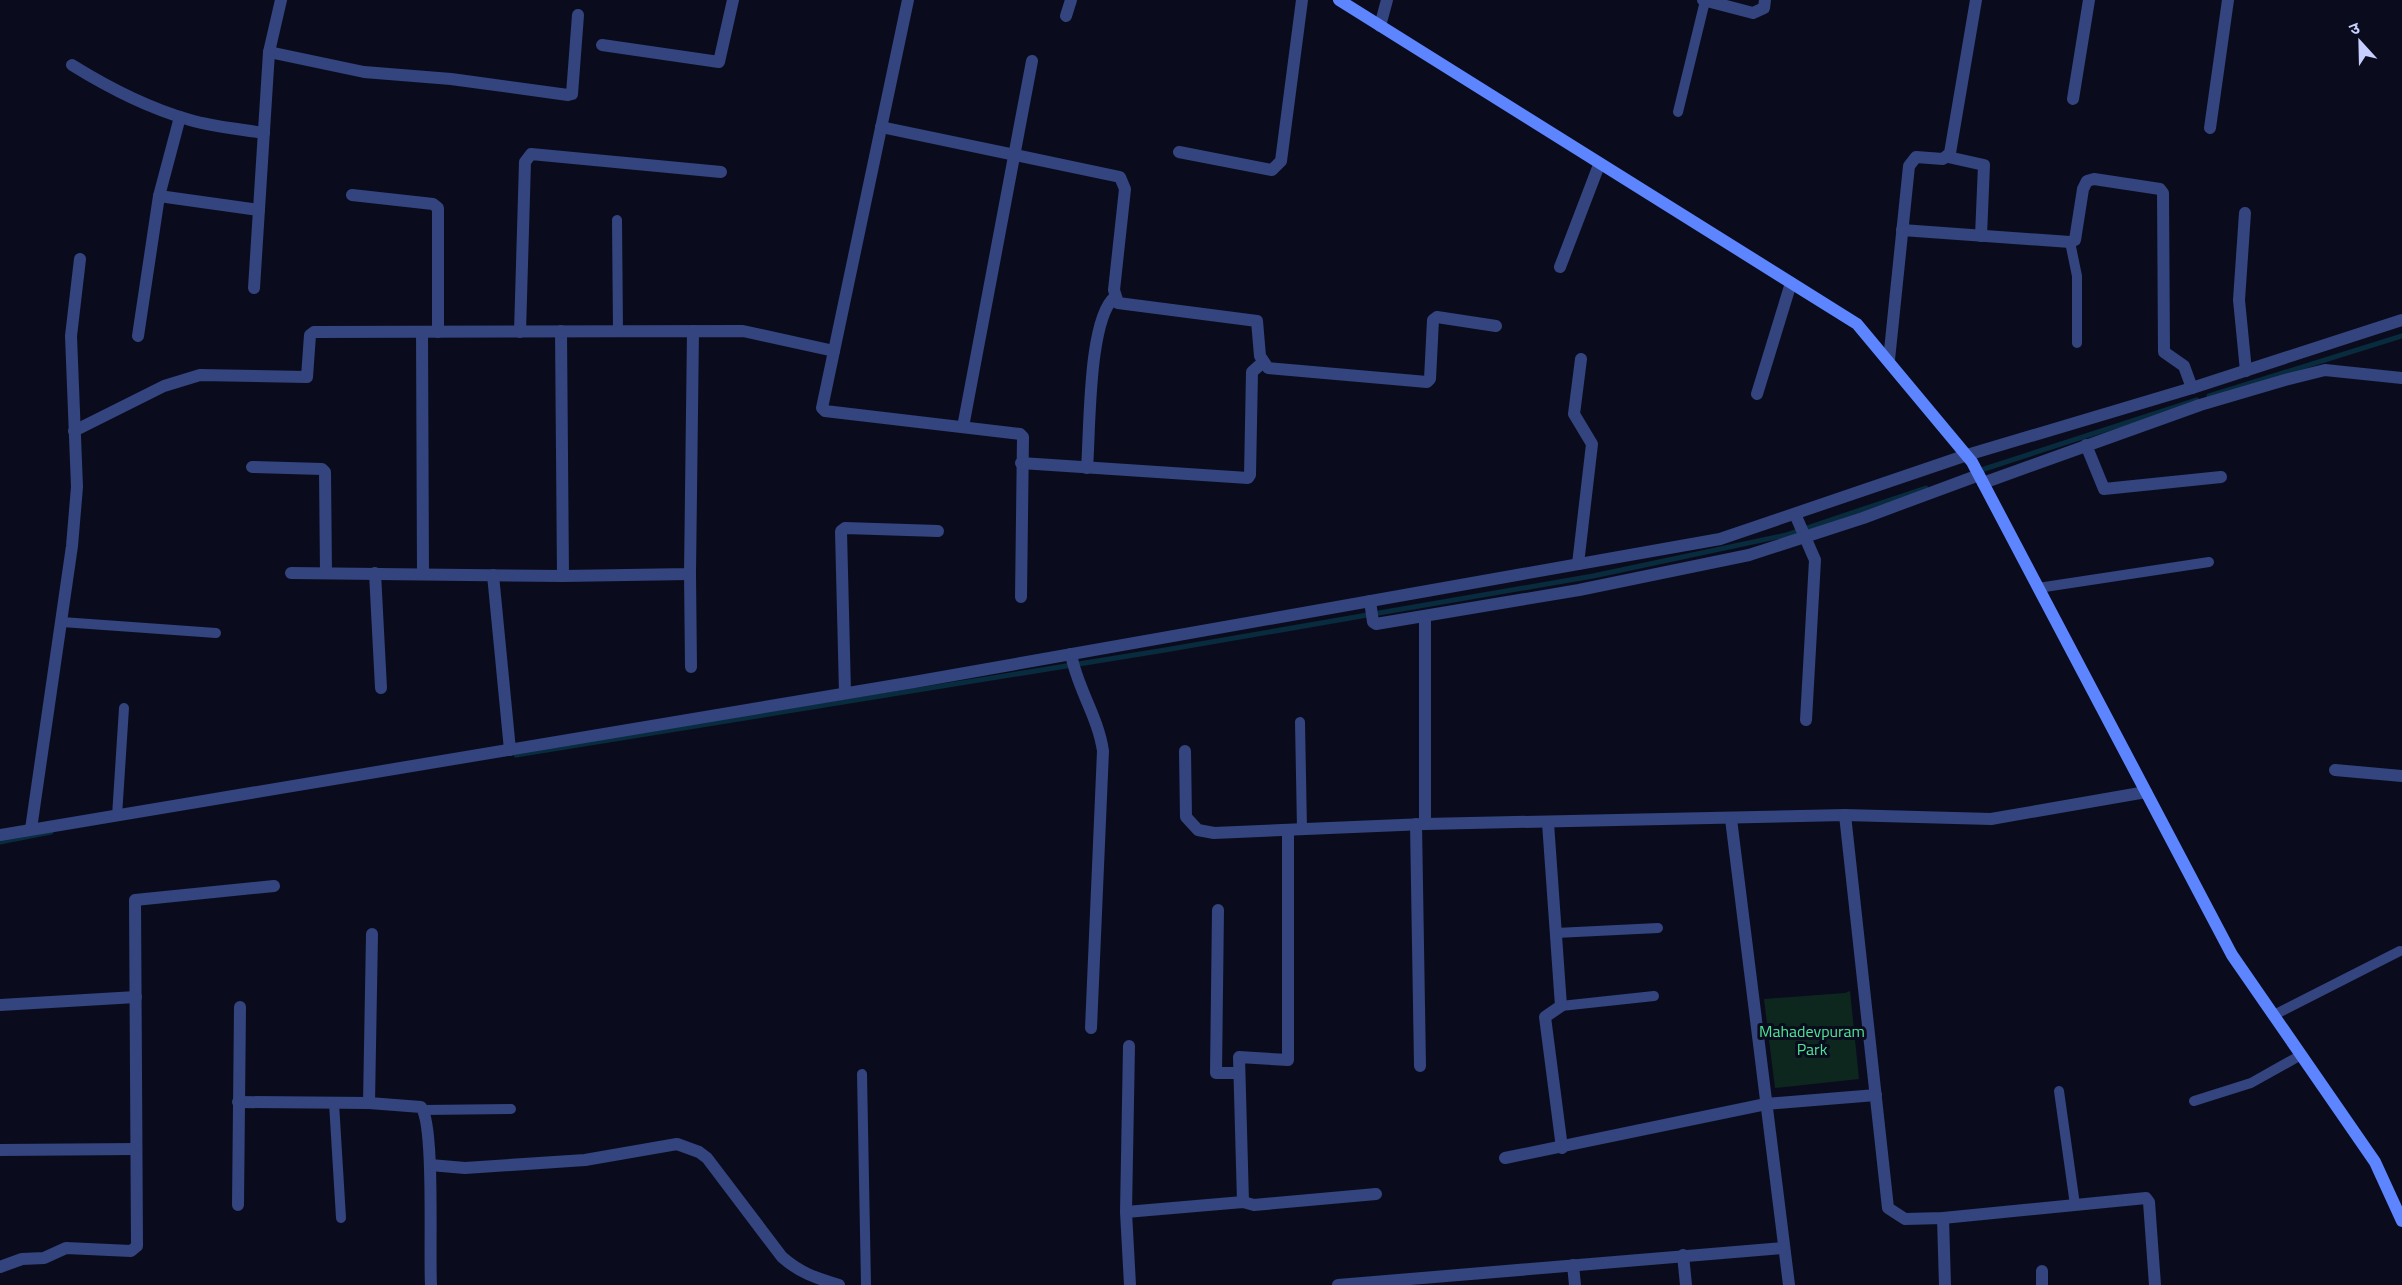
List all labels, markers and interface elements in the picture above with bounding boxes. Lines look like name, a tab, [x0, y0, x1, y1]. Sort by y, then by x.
north arrow	[2330, 12, 2390, 72]
text: उ	[2346, 15, 2364, 41]
park label: Mahadevpuram Park	[1759, 1019, 1865, 1061]

